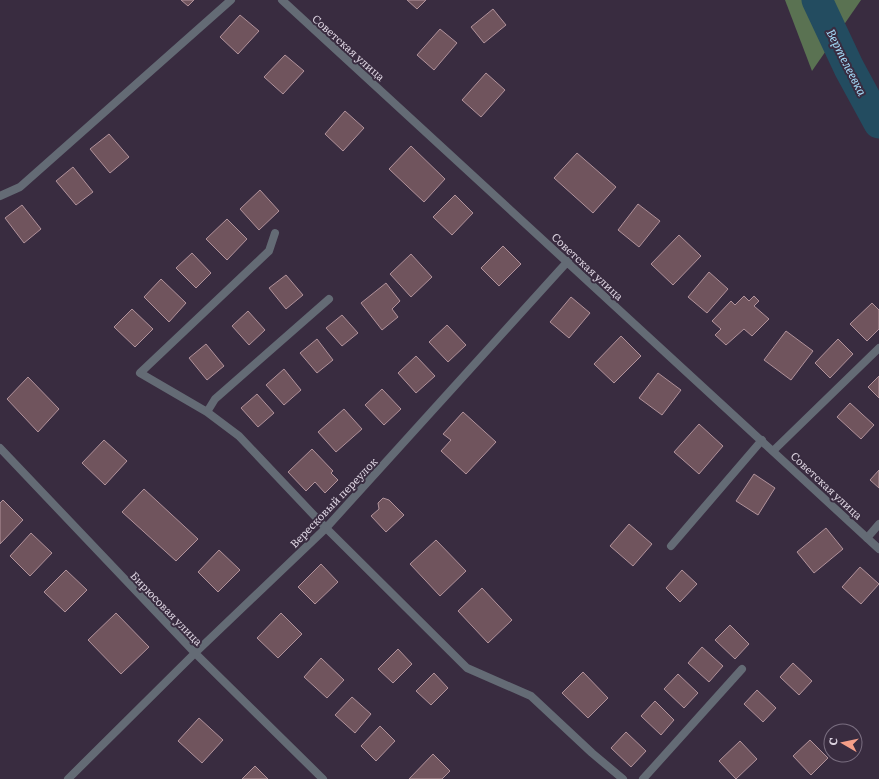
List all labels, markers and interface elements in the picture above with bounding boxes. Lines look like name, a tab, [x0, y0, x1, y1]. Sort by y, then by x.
street label: Советская улица	[309, 10, 389, 84]
water label: Вертелеевка	[822, 25, 872, 99]
street label: Советская улица	[549, 229, 627, 304]
street label: Советская улица	[788, 448, 866, 523]
street label: Вересковый переулок	[286, 453, 381, 551]
street label: Бирюсовая улица	[127, 567, 207, 649]
north arrow	[823, 723, 863, 763]
text: С	[824, 736, 841, 746]

